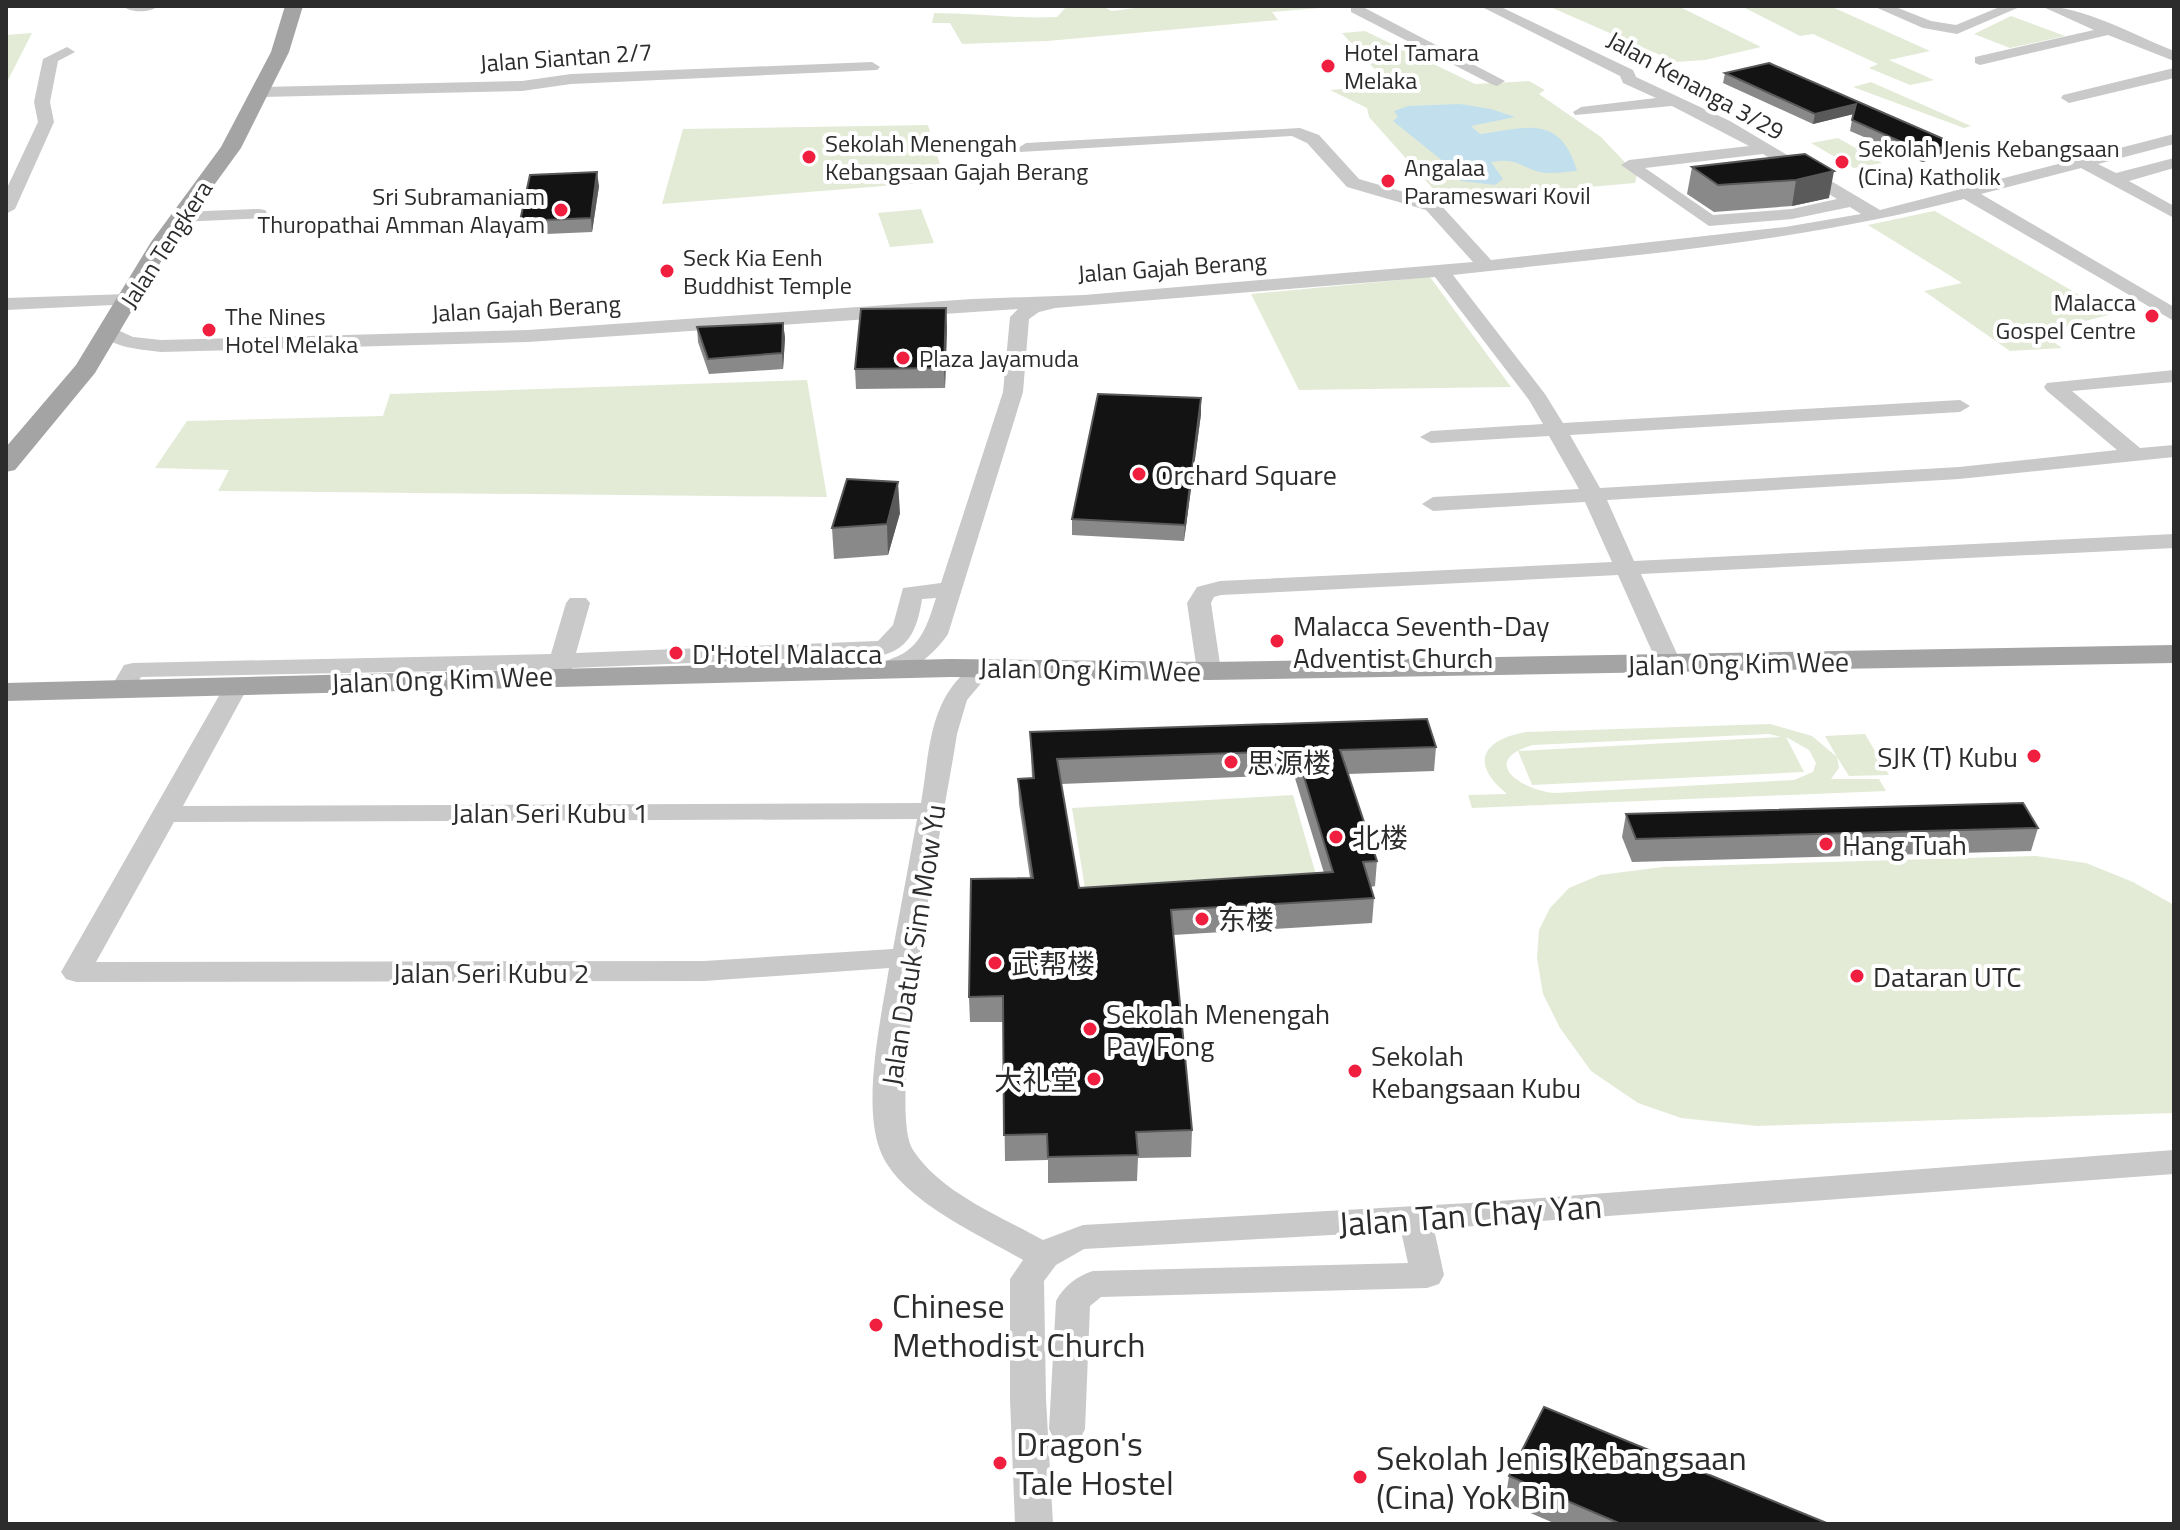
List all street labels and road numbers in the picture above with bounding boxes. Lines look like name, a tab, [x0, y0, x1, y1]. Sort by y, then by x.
street label: Jalan Kenanga 3/29	[1601, 21, 1791, 149]
street label: Jalan Siantan 2/7	[478, 33, 654, 81]
street label: Jalan Tengkera	[111, 173, 221, 315]
street label: Jalan Gajah Berang	[1076, 242, 1268, 292]
street label: Jalan Gajah Berang	[430, 285, 622, 331]
street label: Jalan Ong Kim Wee	[1627, 640, 1849, 686]
street label: Jalan Ong Kim Wee	[979, 646, 1201, 692]
street label: Jalan Ong Kim Wee	[330, 654, 554, 704]
street label: Jalan Seri Kubu 1	[452, 791, 648, 834]
street label: Jalan Datuk Sim Mow Yu	[869, 801, 957, 1089]
street label: Jalan Seri Kubu 2	[393, 951, 589, 994]
street label: Jalan Tan Chay Yan	[1337, 1179, 1603, 1249]

